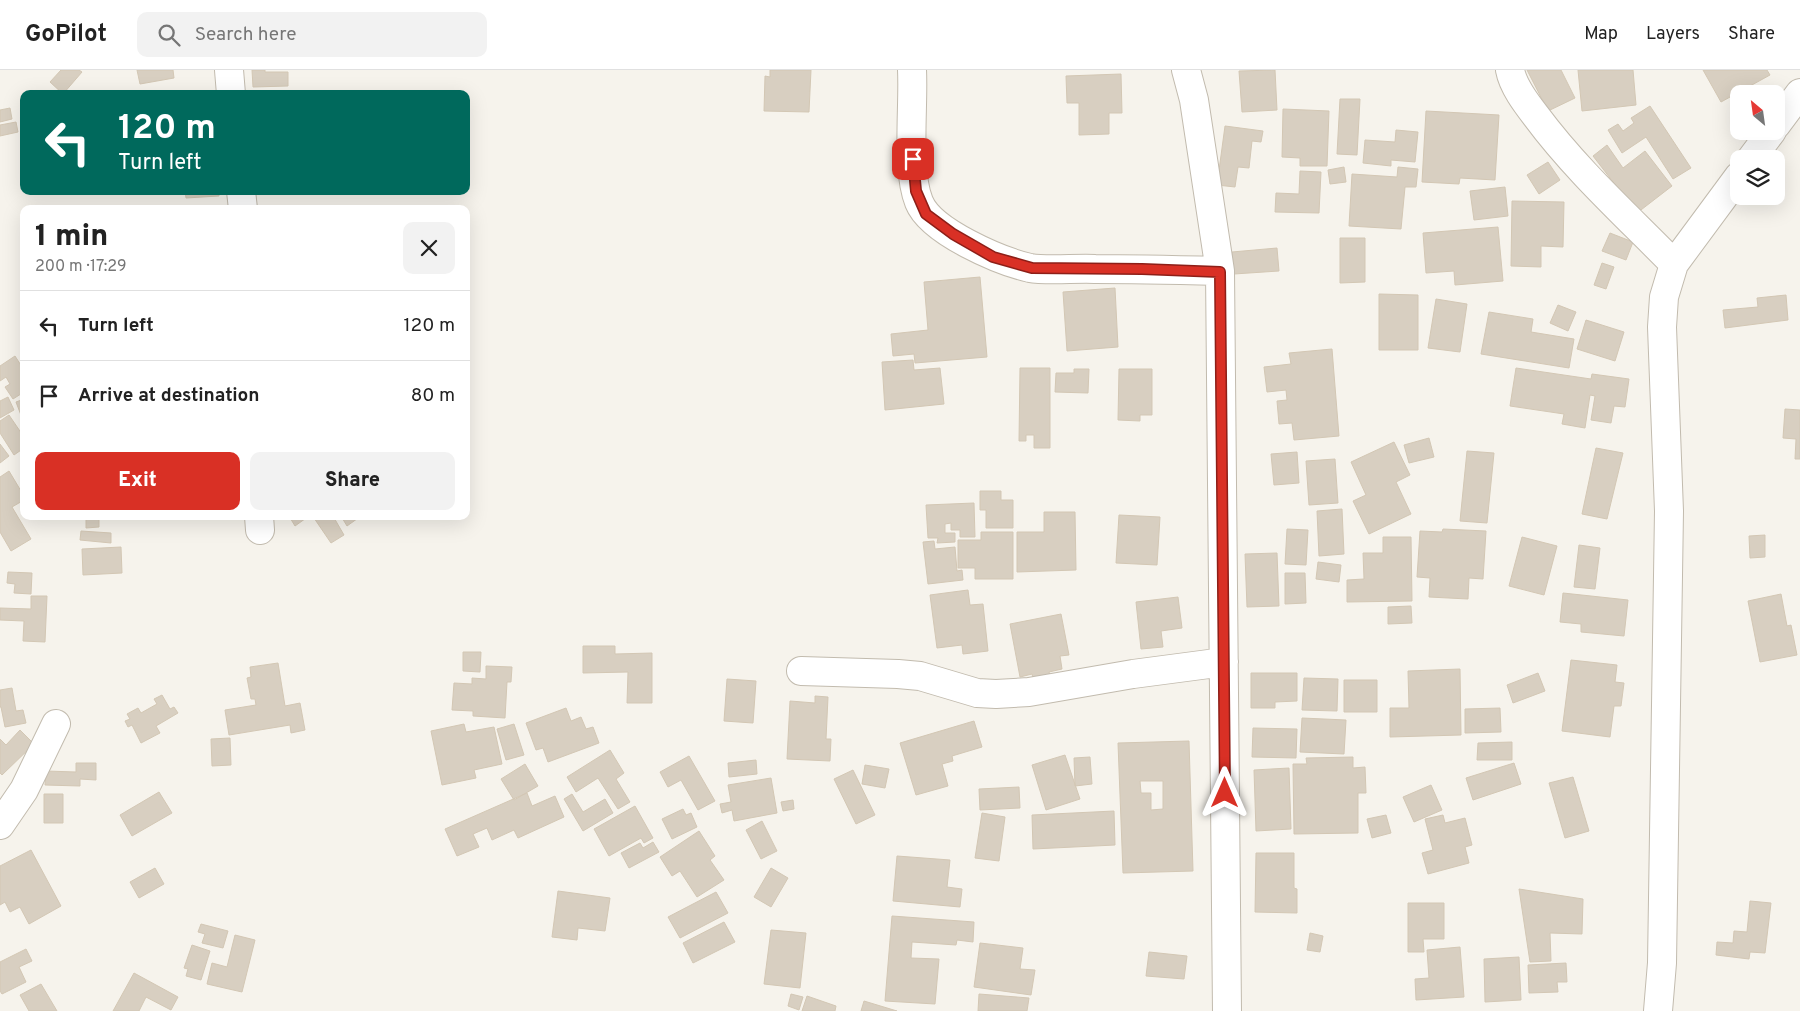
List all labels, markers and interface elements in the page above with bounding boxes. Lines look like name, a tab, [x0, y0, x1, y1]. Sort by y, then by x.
search box	[137, 12, 487, 57]
text: GoPilot	[25, 20, 107, 50]
icon: search	[155, 21, 183, 49]
text: Search here	[195, 23, 296, 47]
text: Map	[1584, 23, 1618, 46]
text: Layers	[1646, 23, 1700, 46]
text: Share	[1728, 23, 1775, 46]
north arrow	[1730, 85, 1785, 140]
map controls	[1730, 85, 1785, 205]
text: 120 m	[118, 107, 216, 151]
icon: left	[35, 110, 100, 175]
pin	[892, 138, 934, 180]
icon: arrive	[899, 145, 927, 173]
text: Turn left	[118, 150, 201, 177]
button: layers	[1730, 150, 1785, 205]
text: 1 min	[35, 219, 108, 256]
button: close	[403, 222, 455, 274]
text: 200 m · 17:29	[35, 257, 127, 277]
icon: left	[35, 312, 63, 340]
text: Turn left	[78, 314, 154, 338]
text: 120 m	[404, 314, 455, 338]
icon: arrive	[35, 382, 63, 410]
text: Arrive at destination	[78, 384, 259, 408]
text: 80 m	[411, 384, 455, 408]
button: Exit	[35, 452, 240, 510]
button: Share	[250, 452, 455, 510]
position arrow	[1198, 766, 1250, 818]

